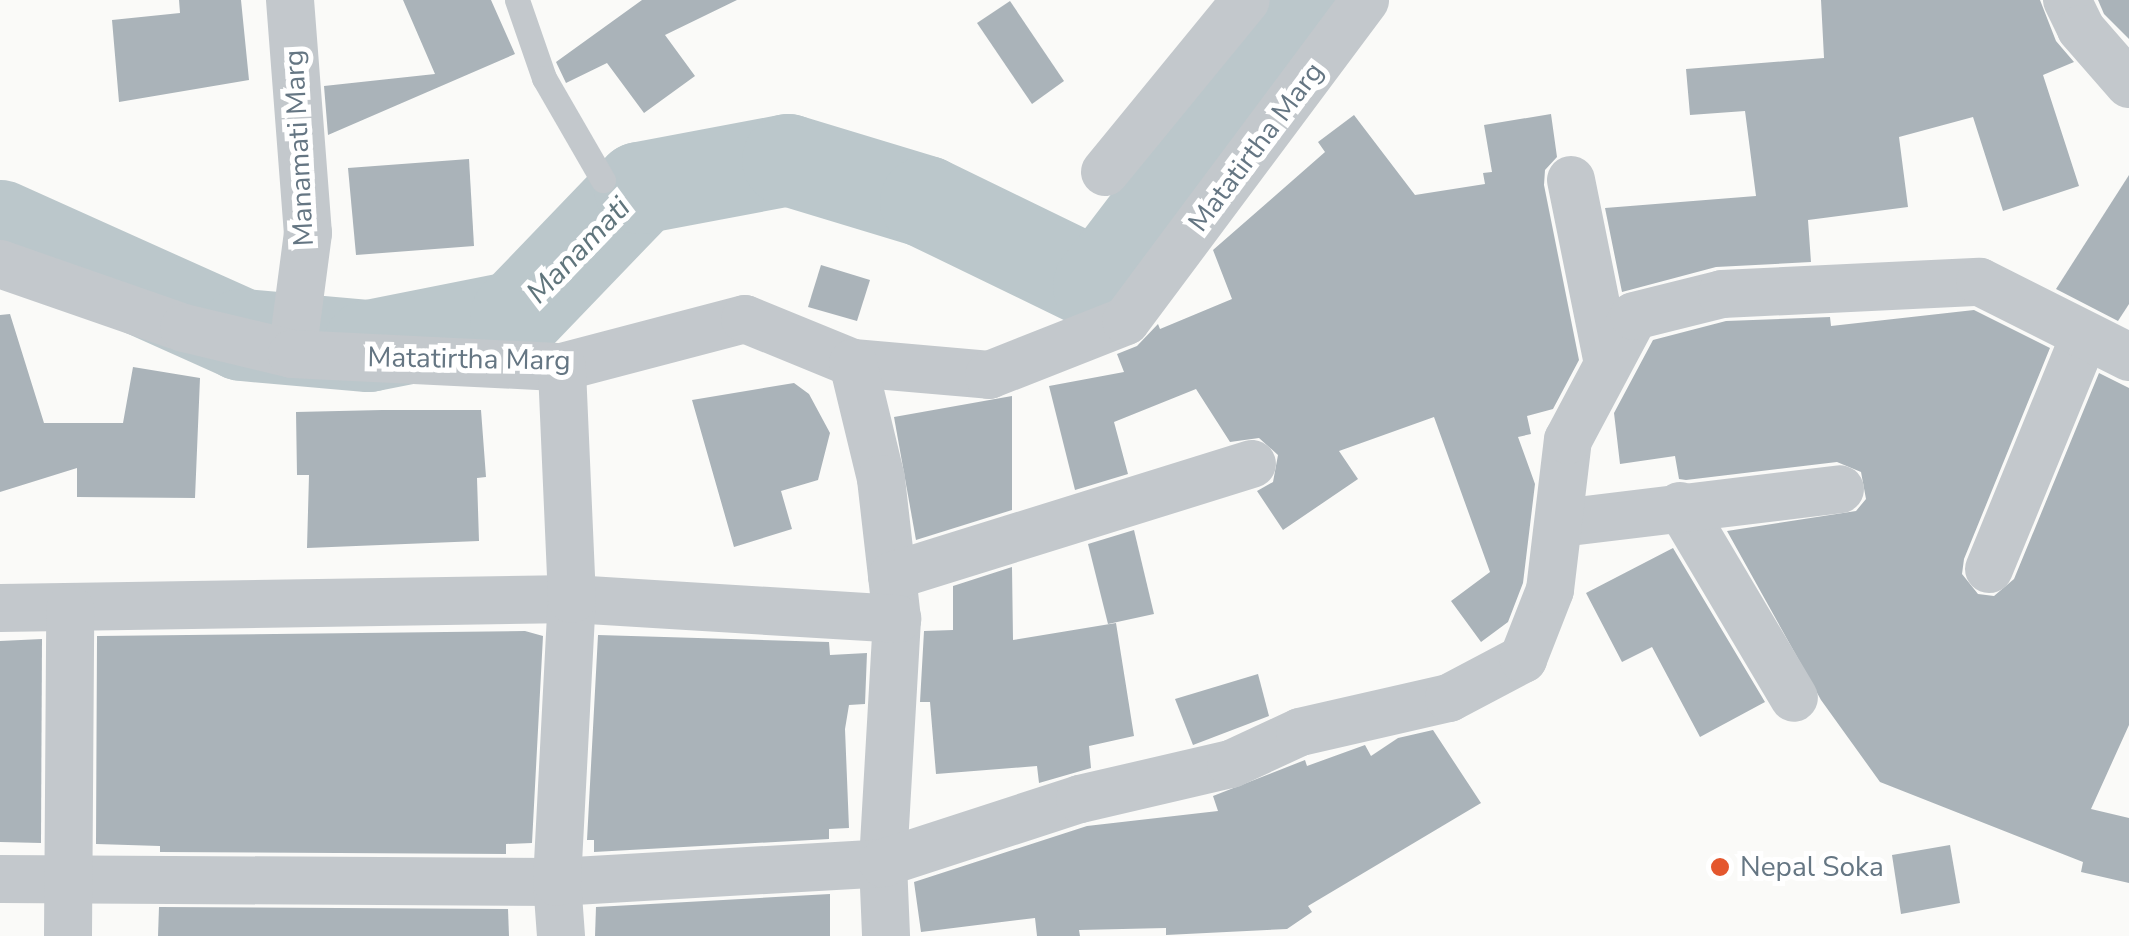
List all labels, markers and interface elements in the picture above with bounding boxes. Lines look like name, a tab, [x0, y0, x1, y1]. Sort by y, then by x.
street label: Manamati Marg	[277, 49, 321, 247]
street label: Matatirtha Marg	[1181, 56, 1331, 238]
water label: Manamati	[520, 190, 638, 312]
street label: Matatirtha Marg	[367, 340, 571, 378]
place label: Nepal Soka	[1740, 850, 1884, 884]
marker: Nepal Soka	[1709, 856, 1731, 878]

